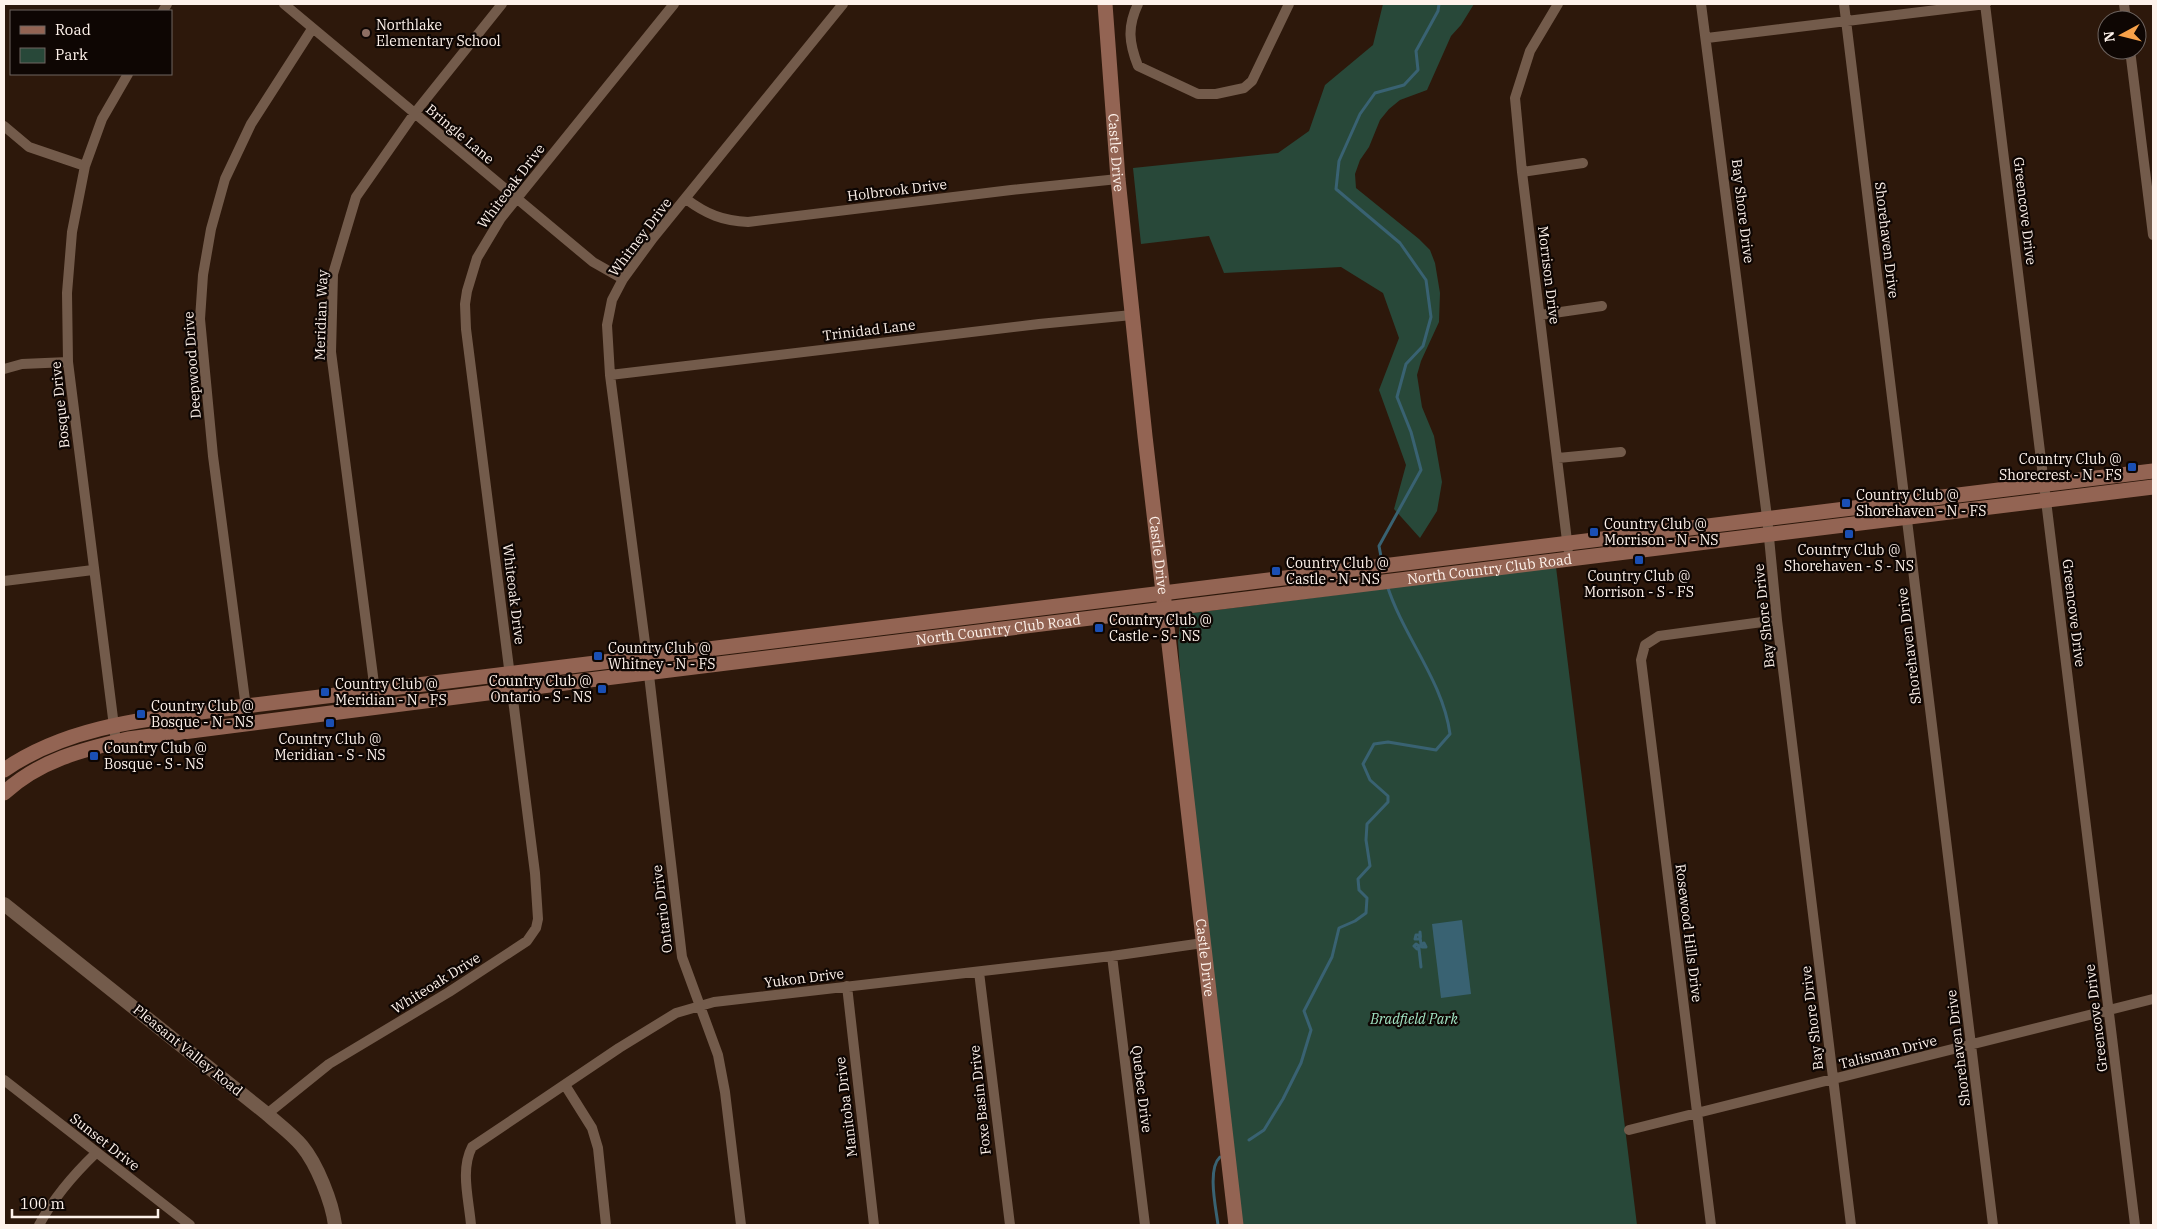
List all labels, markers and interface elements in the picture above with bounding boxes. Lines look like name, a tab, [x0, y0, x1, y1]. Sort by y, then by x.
legend	[10, 10, 172, 75]
north arrow	[2097, 10, 2147, 60]
place label: Northlake Elementary School	[376, 16, 501, 50]
text: Road	[55, 20, 91, 39]
marker: Northlake Elementary School	[360, 27, 372, 39]
text: N	[2099, 30, 2119, 43]
text: Park	[55, 45, 88, 64]
street label: Bringle Lane	[422, 100, 498, 168]
street label: Castle Drive	[1104, 113, 1128, 193]
street label: Whiteoak Drive	[473, 140, 549, 232]
street label: Greencove Drive	[2009, 156, 2041, 266]
street label: Bay Shore Drive	[1728, 158, 1758, 264]
street label: Holbrook Drive	[846, 175, 948, 205]
street label: Shorehaven Drive	[1871, 181, 1903, 299]
street label: Whitney Drive	[604, 194, 676, 280]
street label: Morrison Drive	[1534, 225, 1564, 325]
street label: Meridian Way	[310, 269, 332, 361]
street label: Deepwood Drive	[179, 311, 205, 419]
street label: Trinidad Lane	[822, 315, 916, 345]
street label: Bosque Drive	[46, 361, 74, 449]
place label: Country Club @ Shorecrest - N - FS	[1999, 450, 2122, 484]
marker: Country Club @ Shorecrest - N - FS	[2126, 461, 2138, 473]
place label: Country Club @ Shorehaven - N - FS	[1856, 486, 1986, 520]
marker: Country Club @ Shorehaven - N - FS	[1840, 497, 1852, 509]
street label: Castle Drive	[1145, 515, 1172, 595]
place label: Country Club @ Morrison - N - NS	[1604, 515, 1719, 549]
marker: Country Club @ Morrison - N - NS	[1588, 526, 1600, 538]
marker: Country Club @ Shorehaven - S - NS	[1843, 528, 1855, 540]
place label: Country Club @ Shorehaven - S - NS	[1784, 541, 1914, 575]
street label: Whiteoak Drive	[499, 542, 529, 646]
street label: North Country Club Road	[1406, 550, 1573, 588]
place label: Country Club @ Castle - N - NS	[1286, 554, 1389, 588]
marker: Country Club @ Morrison - S - FS	[1633, 554, 1645, 566]
street label: Greencove Drive	[2058, 558, 2090, 668]
street label: Bay Shore Drive	[1750, 563, 1778, 669]
marker: Country Club @ Castle - N - NS	[1270, 565, 1282, 577]
place label: Country Club @ Morrison - S - FS	[1584, 567, 1694, 601]
street label: Shorehaven Drive	[1893, 587, 1925, 705]
street label: North Country Club Road	[915, 610, 1082, 649]
place label: Country Club @ Castle - S - NS	[1109, 611, 1212, 645]
marker: Country Club @ Castle - S - NS	[1093, 622, 1105, 634]
place label: Country Club @ Whitney - N - FS	[608, 639, 715, 673]
marker: Country Club @ Whitney - N - FS	[592, 650, 604, 662]
place label: Country Club @ Ontario - S - NS	[489, 672, 592, 706]
place label: Country Club @ Meridian - N - FS	[335, 675, 447, 709]
marker: Country Club @ Ontario - S - NS	[596, 683, 608, 695]
marker: Country Club @ Meridian - N - FS	[319, 686, 331, 698]
place label: Country Club @ Bosque - N - NS	[151, 697, 254, 731]
marker: Country Club @ Bosque - N - NS	[135, 708, 147, 720]
marker: Country Club @ Meridian - S - NS	[324, 717, 336, 729]
place label: Country Club @ Meridian - S - NS	[274, 730, 386, 764]
place label: Country Club @ Bosque - S - NS	[104, 739, 207, 773]
marker: Country Club @ Bosque - S - NS	[88, 750, 100, 762]
street label: Rosewood Hills Drive	[1672, 863, 1706, 1003]
street label: Ontario Drive	[648, 864, 676, 954]
street label: Castle Drive	[1192, 918, 1219, 998]
street label: Whiteoak Drive	[388, 948, 484, 1018]
street label: Greencove Drive	[2080, 963, 2112, 1073]
street label: Yukon Drive	[763, 964, 845, 992]
street label: Bay Shore Drive	[1797, 965, 1827, 1071]
street label: Shorehaven Drive	[1942, 989, 1974, 1107]
street label: Pleasant Valley Road	[130, 1000, 247, 1100]
park label: Bradfield Park	[1369, 1010, 1458, 1028]
street label: Talisman Drive	[1837, 1031, 1939, 1073]
street label: Foxe Basin Drive	[965, 1044, 995, 1156]
street label: Quebec Drive	[1128, 1044, 1156, 1134]
street label: Manitoba Drive	[831, 1056, 861, 1158]
street label: Sunset Drive	[66, 1109, 144, 1175]
scale bar	[12, 1186, 159, 1218]
text: 100 m	[20, 1194, 65, 1213]

